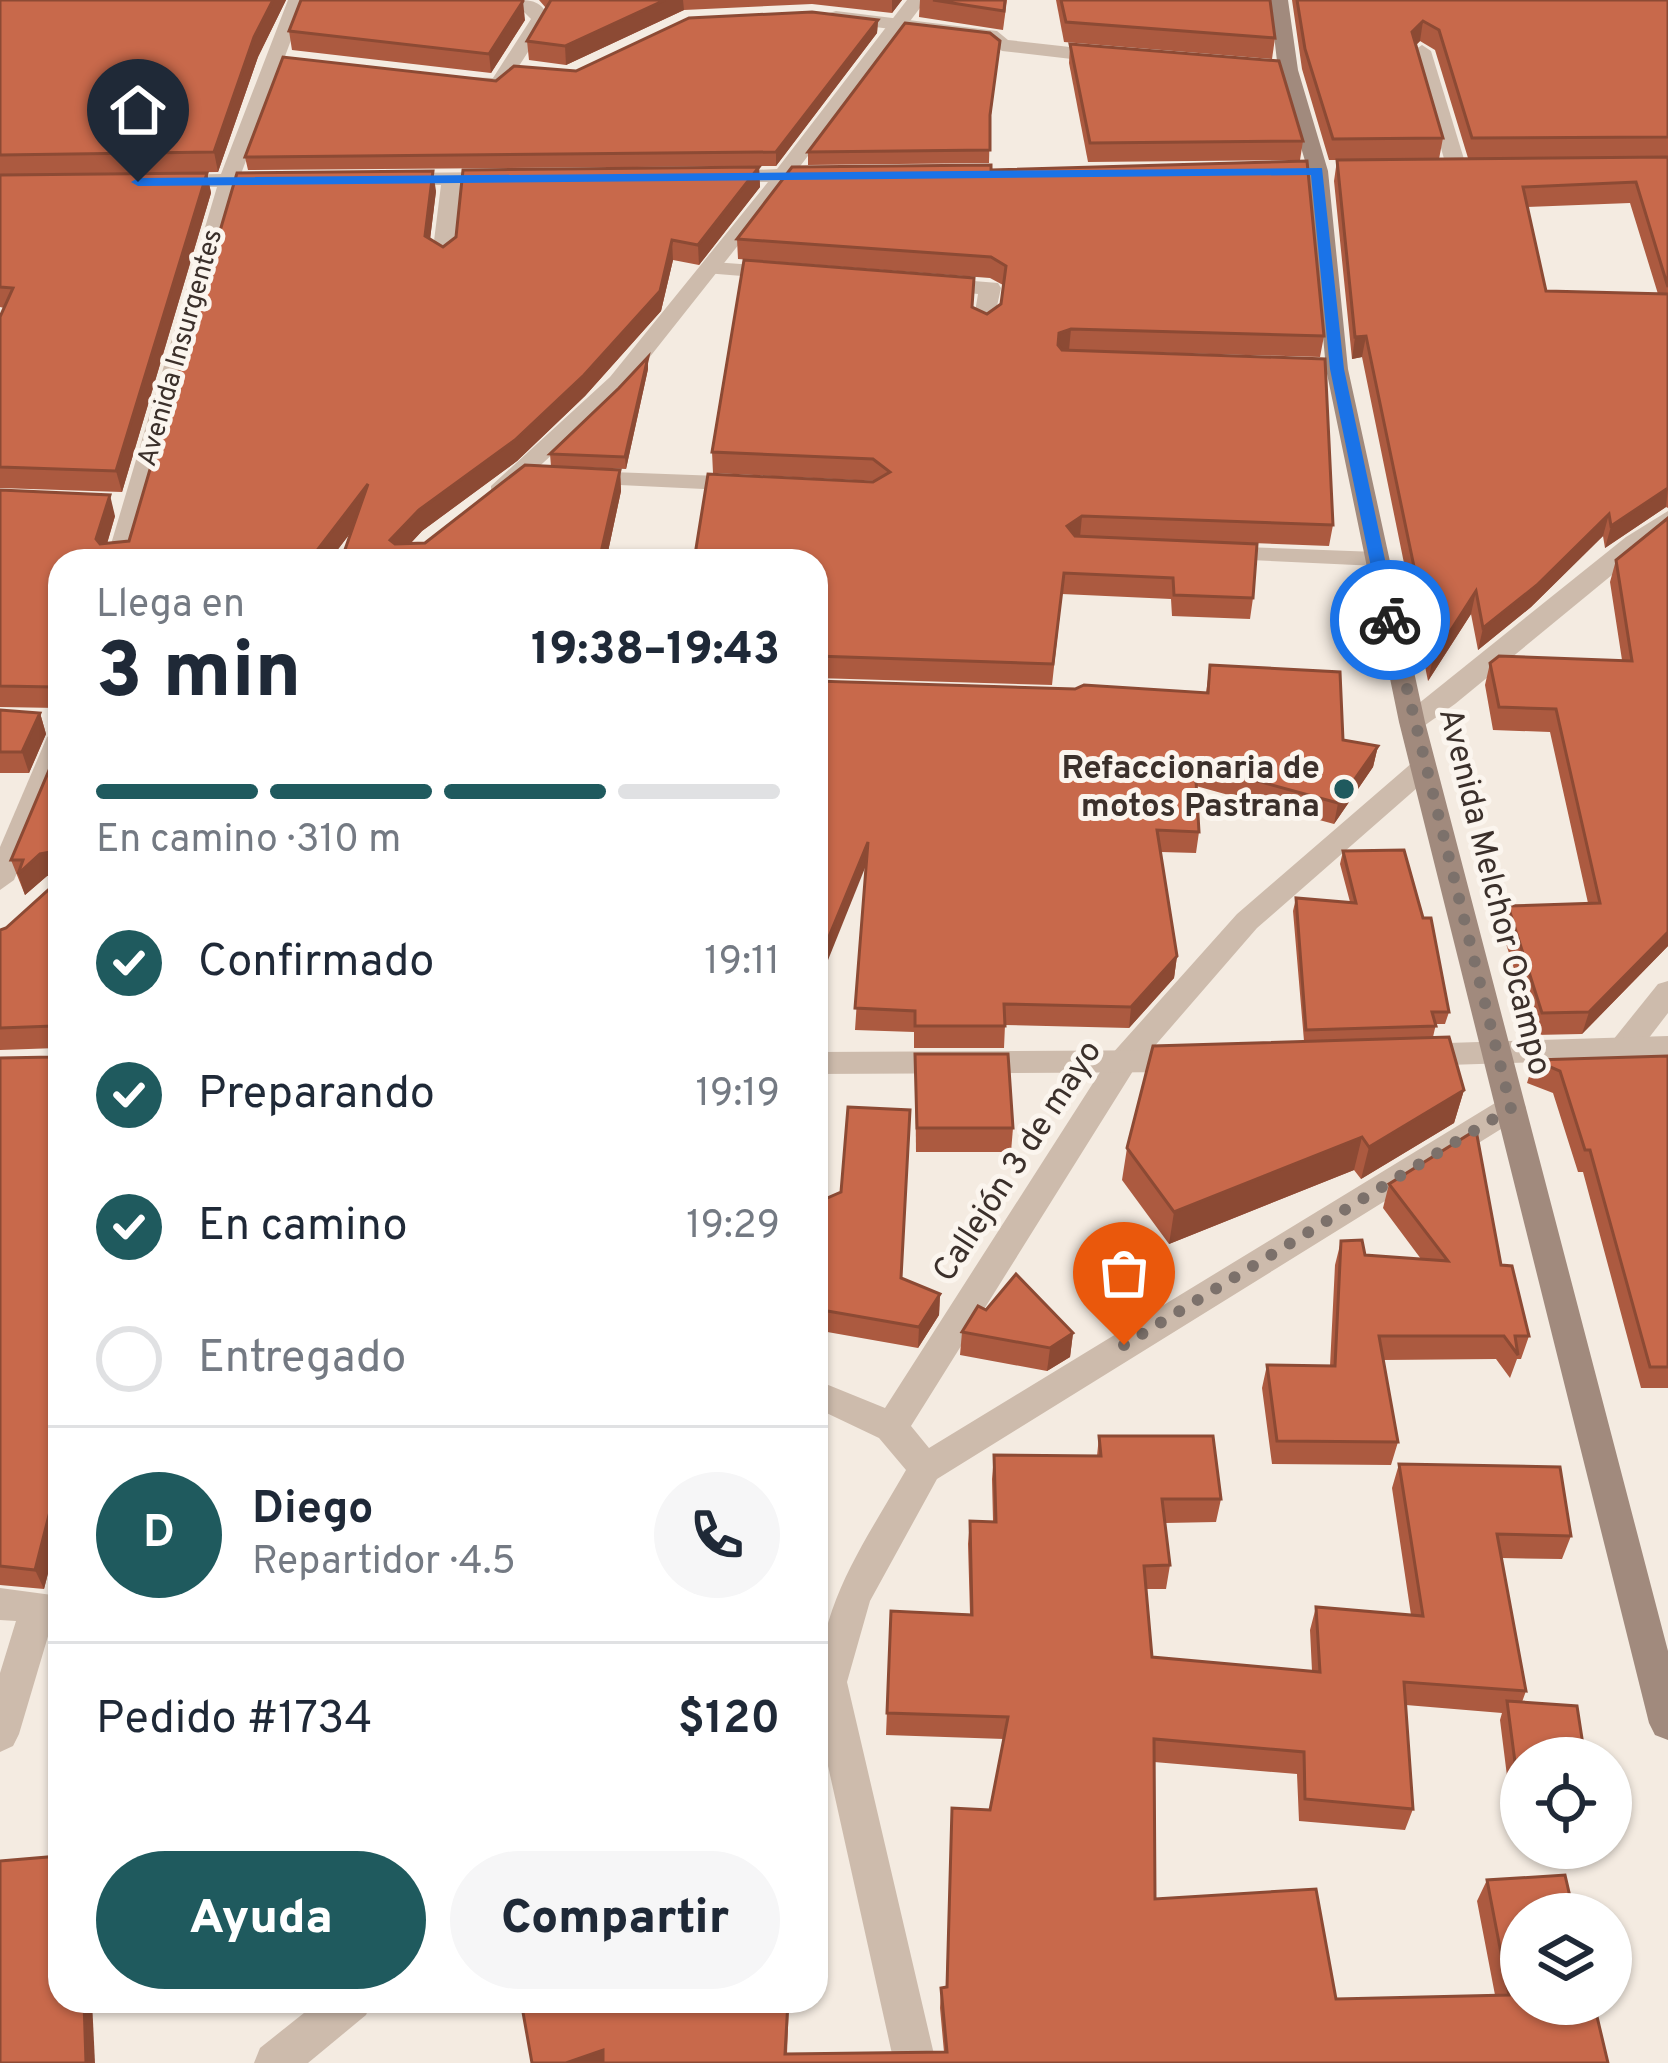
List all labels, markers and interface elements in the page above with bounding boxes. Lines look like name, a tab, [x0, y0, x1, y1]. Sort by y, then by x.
pin	[87, 59, 189, 182]
icon: home	[105, 77, 171, 143]
street label: Avenida Insurgentes	[131, 225, 231, 471]
courier	[1330, 560, 1450, 680]
text: Llega en	[96, 582, 245, 631]
icon: bike	[1357, 587, 1423, 653]
text: 19:38–19:43	[531, 623, 780, 680]
text: 3 min	[96, 626, 301, 725]
street label: Avenida Melchor Ocampo	[1427, 704, 1559, 1080]
place label: Refaccionaria de motos Pastrana	[1061, 749, 1320, 829]
marker: Refaccionaria de motos Pastrana	[1331, 776, 1357, 802]
text: En camino · 310 m	[96, 817, 401, 866]
icon: check	[96, 930, 162, 996]
text: Confirmado	[198, 935, 434, 992]
text: 19:11	[704, 939, 780, 988]
street label: Callejón 3 de mayo	[925, 1033, 1113, 1291]
icon: check	[96, 1062, 162, 1128]
text: Preparando	[198, 1067, 435, 1124]
text: 19:19	[696, 1071, 780, 1120]
icon: check	[96, 1194, 162, 1260]
text: En camino	[198, 1199, 408, 1256]
text: 19:29	[686, 1203, 780, 1252]
pin	[1073, 1222, 1175, 1345]
icon: bag	[1091, 1240, 1157, 1306]
text: Entregado	[198, 1331, 406, 1388]
button: phone	[654, 1472, 780, 1598]
text: Diego	[252, 1482, 374, 1539]
text: D	[143, 1506, 175, 1563]
text: Repartidor · 4.5	[252, 1539, 516, 1588]
text: Pedido #1734	[96, 1692, 372, 1749]
text: $120	[678, 1692, 780, 1749]
map controls	[1500, 1737, 1632, 2025]
button: locate	[1500, 1737, 1632, 1869]
button: Ayuda	[96, 1851, 426, 1989]
button: Compartir	[450, 1851, 780, 1989]
button: layers	[1500, 1893, 1632, 2025]

